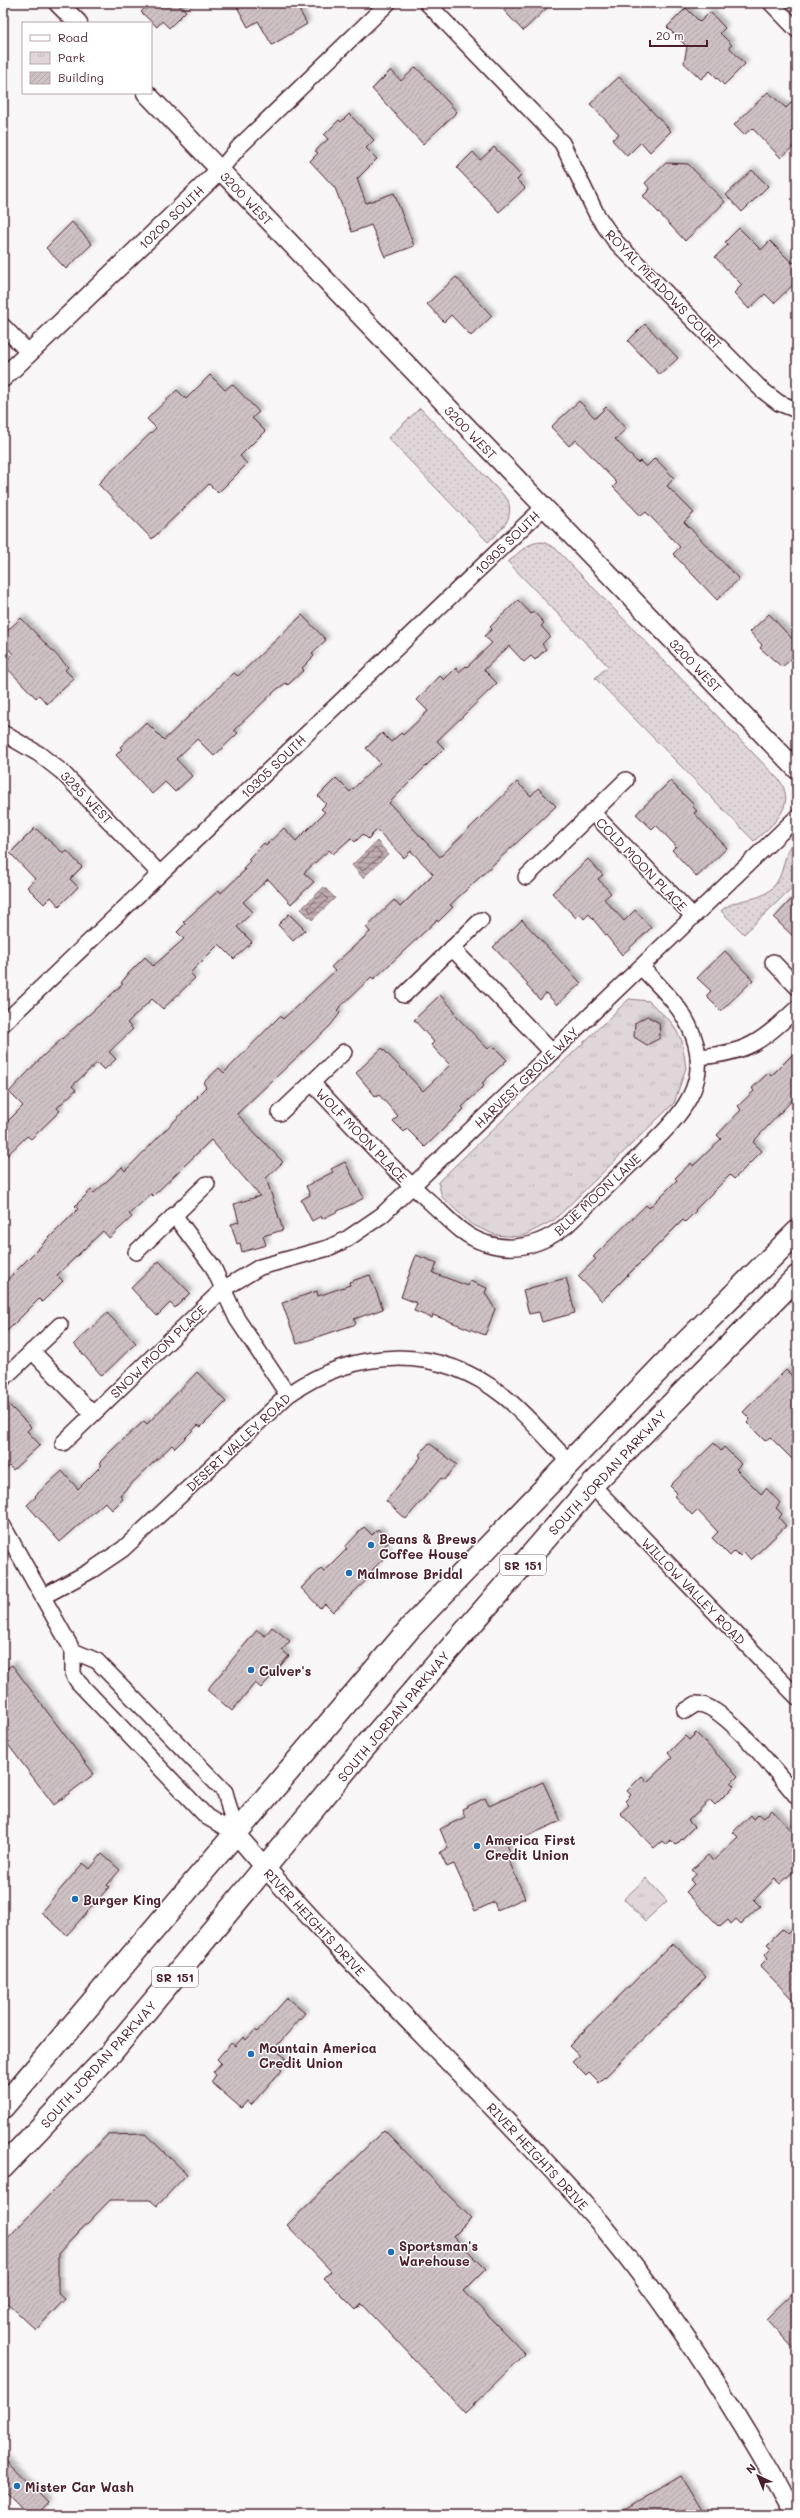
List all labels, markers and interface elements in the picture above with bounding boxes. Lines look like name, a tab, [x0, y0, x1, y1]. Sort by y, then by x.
legend	[22, 22, 152, 94]
scale bar	[650, 22, 707, 48]
text: 20 m	[656, 27, 684, 43]
text: Road	[58, 29, 88, 45]
text: Park	[58, 49, 85, 65]
text: Building	[58, 69, 104, 85]
street label: 3200 WEST	[217, 167, 277, 229]
street label: 10200 SOUTH	[135, 182, 207, 252]
street label: ROYAL MEADOWS COURT	[602, 226, 726, 352]
street label: 3200 WEST	[441, 401, 501, 463]
street label: 10305 SOUTH	[471, 507, 543, 577]
street label: 3200 WEST	[666, 634, 726, 696]
street label: 10305 SOUTH	[237, 731, 309, 801]
street label: 3285 WEST	[57, 767, 117, 827]
street label: COLD MOON PLACE	[593, 814, 691, 914]
street label: HARVEST GROVE WAY	[470, 1023, 582, 1131]
street label: WOLF MOON PLACE	[313, 1084, 411, 1186]
street label: BLUE MOON LANE	[550, 1149, 644, 1239]
street label: SNOW MOON PLACE	[106, 1301, 210, 1401]
street label: DESERT VALLEY ROAD	[182, 1389, 294, 1495]
street label: SOUTH JORDAN PARKWAY	[544, 1406, 670, 1538]
place label: Beans & Brews Coffee House	[379, 1530, 476, 1562]
street label: WILLOW VALLEY ROAD	[638, 1534, 750, 1648]
marker: Beans & Brews Coffee House	[366, 1540, 376, 1550]
road number: SR 151	[500, 1555, 546, 1575]
place label: Malmrose Bridal	[357, 1565, 463, 1582]
marker: Malmrose Bridal	[344, 1568, 354, 1578]
street label: SOUTH JORDAN PARKWAY	[333, 1647, 453, 1785]
place label: Culver's	[259, 1662, 311, 1679]
marker: Culver's	[246, 1665, 256, 1675]
place label: America First Credit Union	[485, 1831, 576, 1863]
marker: America First Credit Union	[472, 1841, 482, 1851]
street label: RIVER HEIGHTS DRIVE	[261, 1865, 369, 1979]
place label: Burger King	[83, 1891, 161, 1908]
marker: Burger King	[70, 1894, 80, 1904]
road number: SR 151	[152, 1967, 198, 1987]
street label: SOUTH JORDAN PARKWAY	[36, 1997, 160, 2131]
place label: Mountain America Credit Union	[259, 2039, 377, 2071]
marker: Mountain America Credit Union	[246, 2049, 256, 2059]
street label: RIVER HEIGHTS DRIVE	[484, 2099, 592, 2213]
place label: Sportsman's Warehouse	[399, 2237, 478, 2269]
marker: Sportsman's Warehouse	[386, 2247, 396, 2257]
north arrow	[738, 2456, 778, 2496]
text: N	[742, 2460, 759, 2477]
place label: Mister Car Wash	[25, 2478, 134, 2495]
marker: Mister Car Wash	[12, 2481, 22, 2491]

